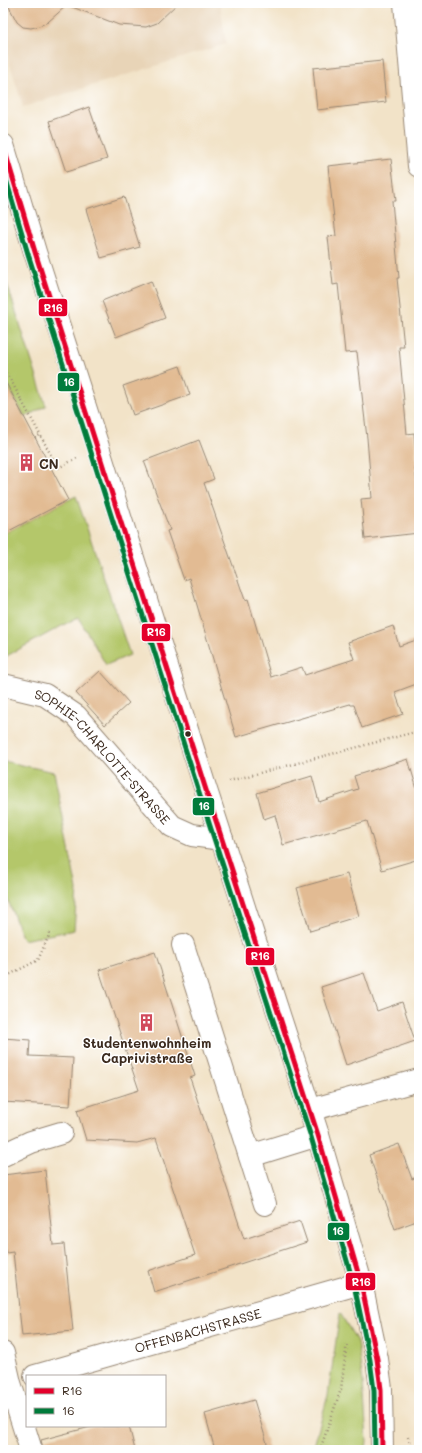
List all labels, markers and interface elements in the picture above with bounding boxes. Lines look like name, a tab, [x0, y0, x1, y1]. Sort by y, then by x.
line badge: R16	[38, 298, 68, 317]
text: R16	[43, 300, 63, 315]
line badge: 16	[57, 372, 80, 392]
text: 16	[63, 374, 75, 389]
building icon: CN	[16, 453, 36, 473]
place label: CN	[39, 455, 59, 472]
line badge: R16	[141, 623, 171, 642]
text: R16	[146, 624, 166, 639]
street label: SOPHIE-CHARLOTTE-STRASSE	[33, 684, 175, 827]
unlabelled marker	[183, 729, 193, 739]
line badge: 16	[192, 797, 215, 816]
text: 16	[198, 798, 210, 813]
line badge: R16	[245, 947, 275, 966]
text: R16	[250, 948, 270, 963]
building icon: Studentenwohnheim Caprivistraße	[137, 1013, 157, 1033]
place label: Studentenwohnheim Caprivistraße	[83, 1034, 211, 1066]
line badge: 16	[327, 1222, 350, 1241]
text: 16	[332, 1223, 344, 1238]
line badge: R16	[345, 1272, 376, 1291]
text: R16	[351, 1274, 371, 1289]
street label: OFFENBACHSTRASSE	[132, 1304, 263, 1356]
legend	[26, 1375, 166, 1427]
text: R16	[62, 1382, 82, 1398]
text: 16	[62, 1402, 75, 1418]

